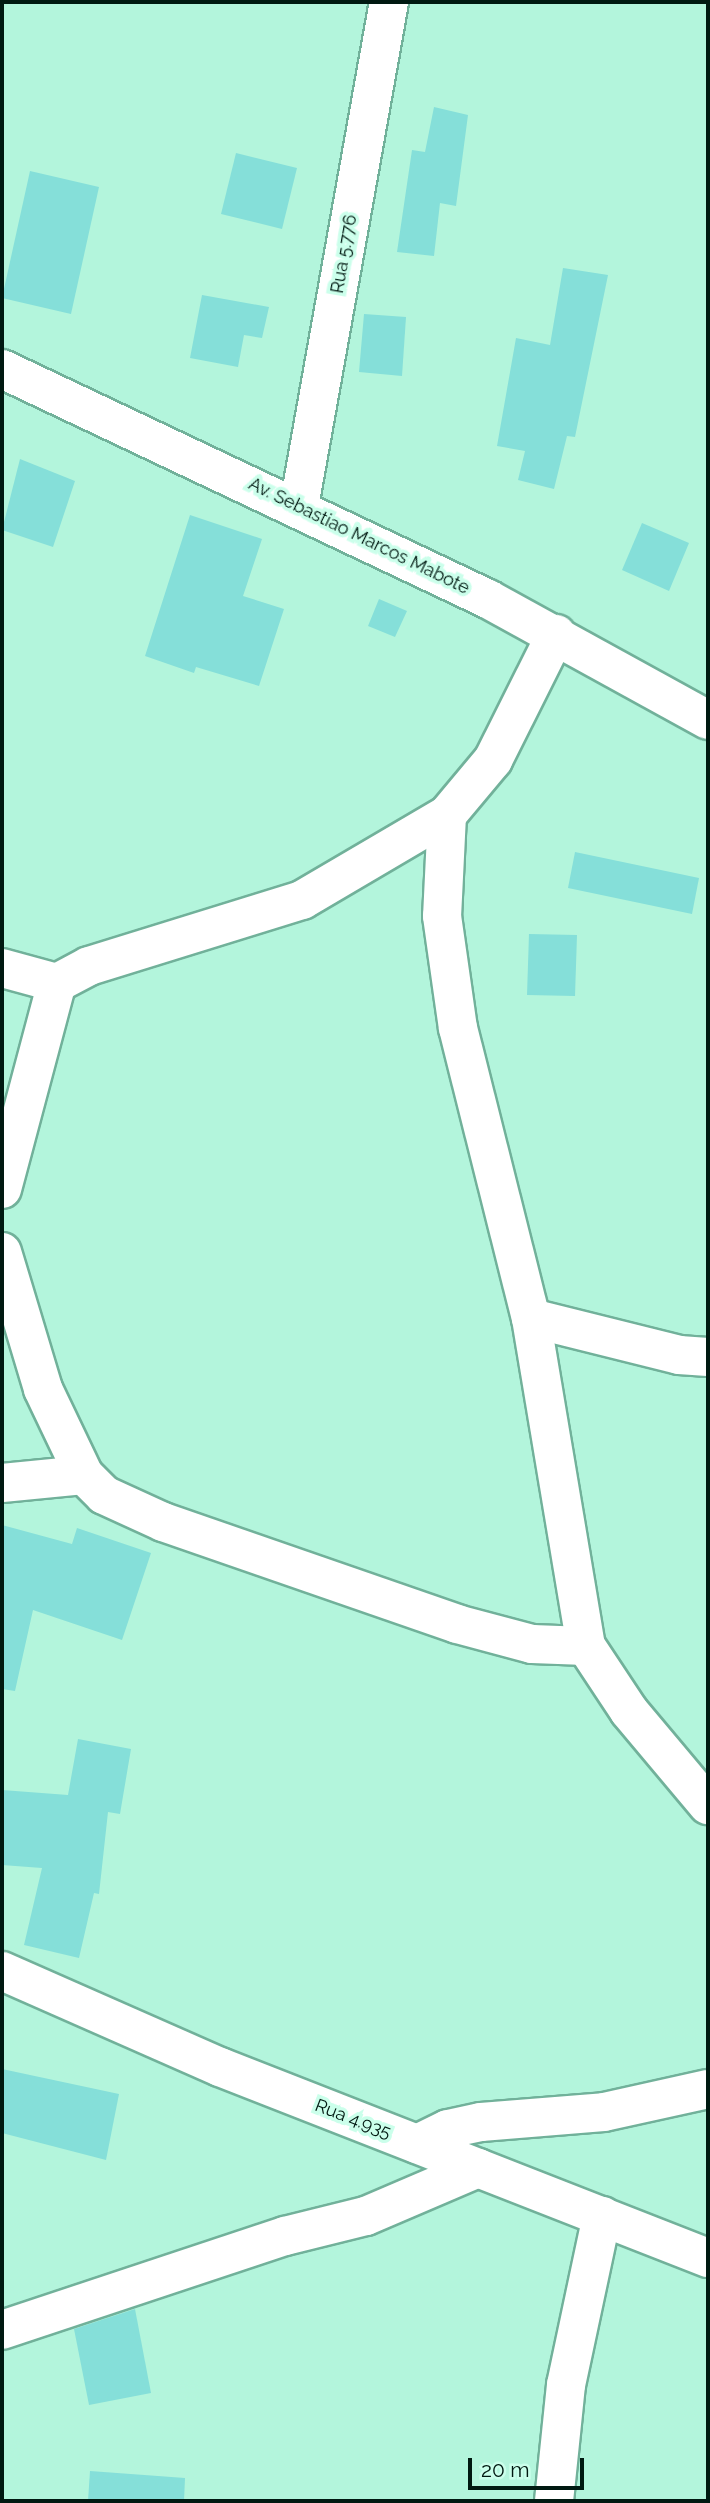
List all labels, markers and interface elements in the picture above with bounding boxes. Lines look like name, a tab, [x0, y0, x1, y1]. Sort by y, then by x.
street label: Rua 5.776	[326, 213, 362, 295]
street label: Av. Sebastiao Marcos Mabote	[245, 473, 473, 599]
street label: Rua 4.935	[312, 2095, 394, 2143]
scale bar	[472, 2444, 588, 2488]
text: 20 m	[481, 2457, 529, 2482]

